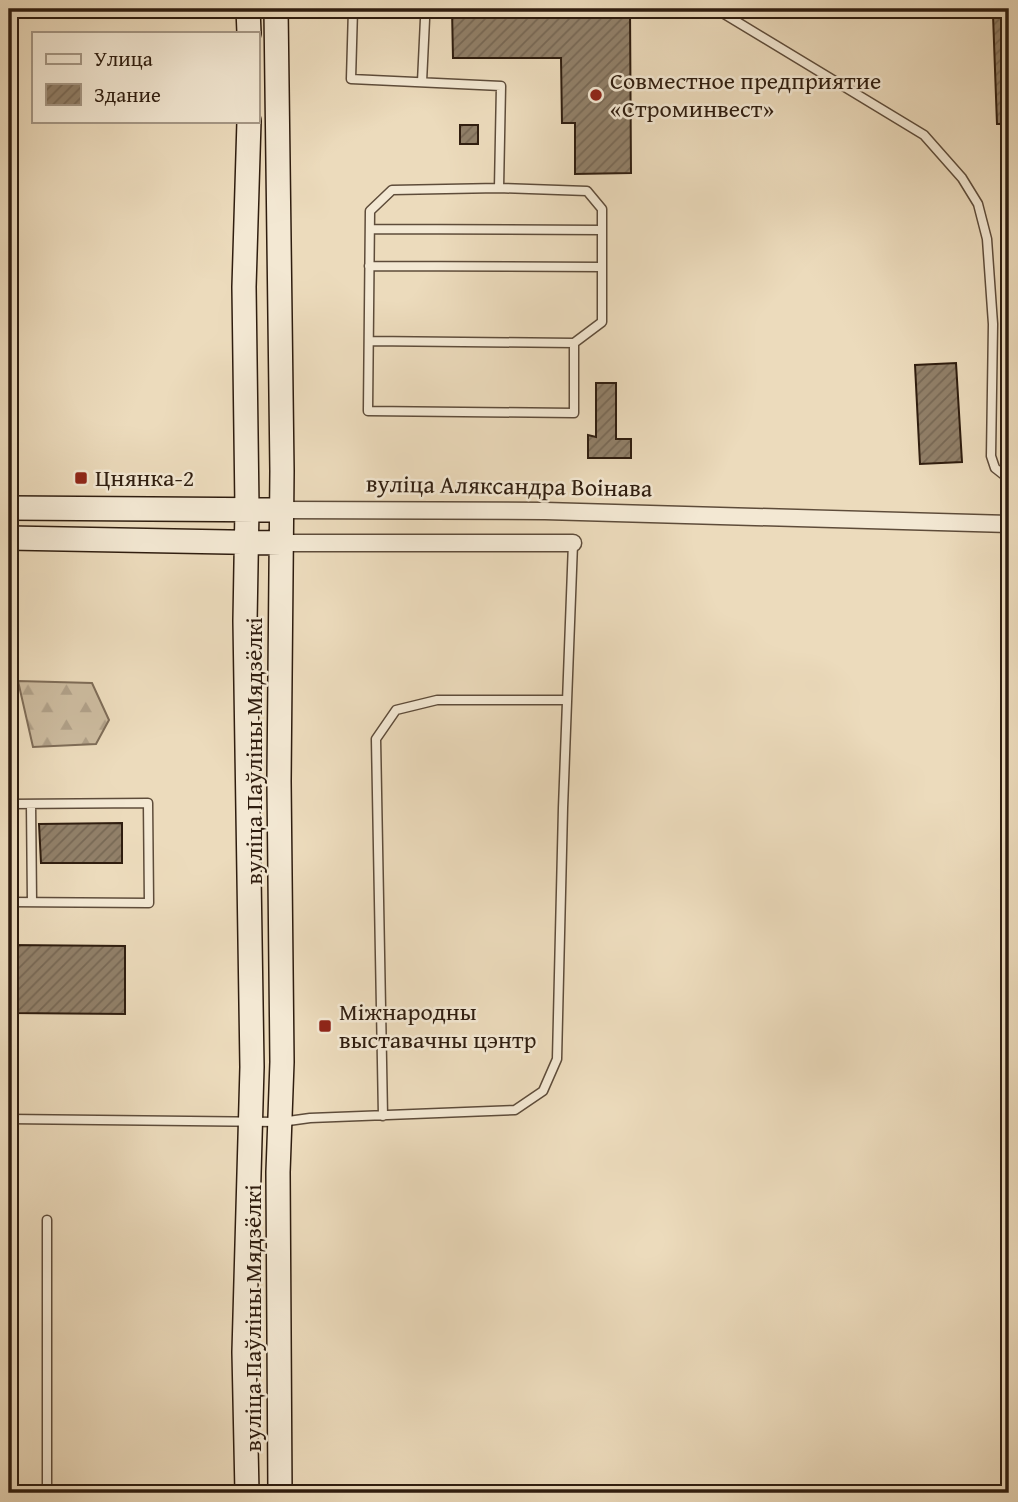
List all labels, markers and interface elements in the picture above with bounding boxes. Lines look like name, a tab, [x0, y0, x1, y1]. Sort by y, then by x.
legend	[32, 32, 259, 122]
text: Улица	[94, 43, 153, 74]
place label: Совместное предприятие «Строминвест»	[610, 63, 881, 126]
text: Здание	[94, 79, 161, 110]
marker: Совместное предприятие «Строминвест»	[588, 87, 604, 103]
place label: Цнянка-2	[95, 460, 194, 495]
street label: вуліца Аляксандра Воінава	[365, 466, 653, 506]
marker: Цнянка-2	[73, 470, 89, 486]
street label: вуліца Паўліны Мядзёлкі	[236, 617, 271, 885]
place label: Міжнародны выставачны цэнтр	[339, 994, 537, 1057]
marker: Міжнародны выставачны цэнтр	[317, 1018, 333, 1034]
street label: вуліца Паўліны Мядзёлкі	[235, 1184, 270, 1452]

